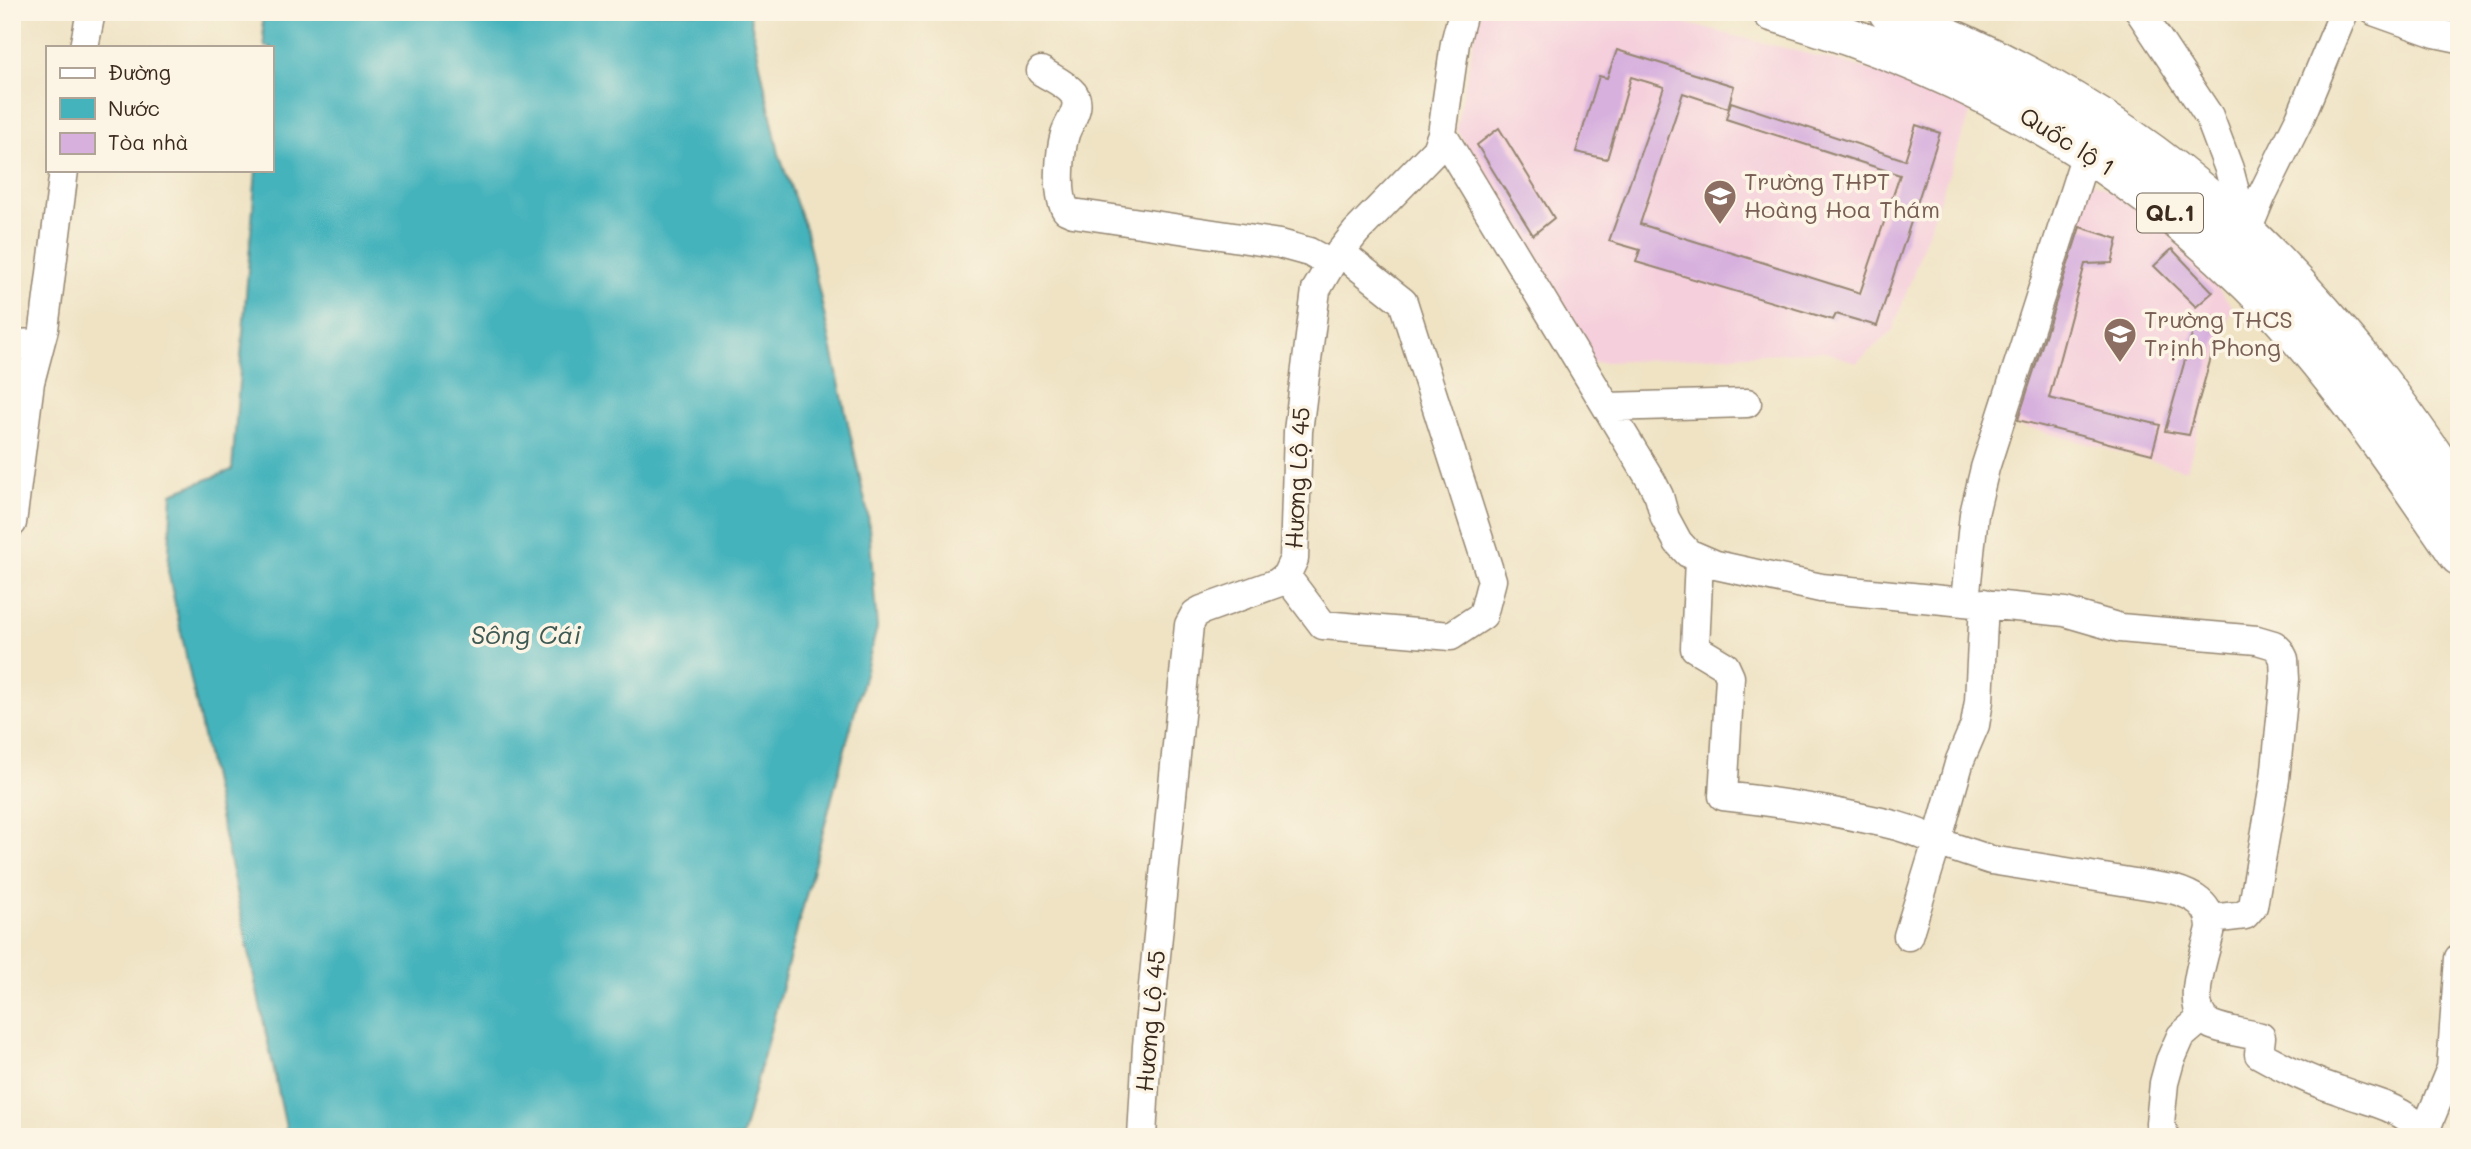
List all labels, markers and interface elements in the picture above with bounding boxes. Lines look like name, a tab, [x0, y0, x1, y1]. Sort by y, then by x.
legend	[46, 46, 273, 172]
text: Đường	[108, 58, 171, 85]
text: Nước	[108, 94, 160, 121]
street label: Quốc lộ 1	[2014, 99, 2121, 182]
text: Tòa nhà	[108, 128, 189, 155]
place label: Trường THPT Hoàng Hoa Thám	[1744, 165, 1940, 224]
school or university icon: Trường THPT Hoàng Hoa Thám	[1701, 177, 1739, 226]
road number: QL.1	[2137, 194, 2203, 232]
place label: Trường THCS Trịnh Phong	[2144, 303, 2293, 362]
school or university icon: Trường THCS Trịnh Phong	[2101, 315, 2139, 364]
street label: Hương Lộ 45	[1277, 406, 1316, 550]
water label: Sông Cái	[471, 617, 581, 651]
street label: Hương Lộ 45	[1128, 949, 1171, 1093]

